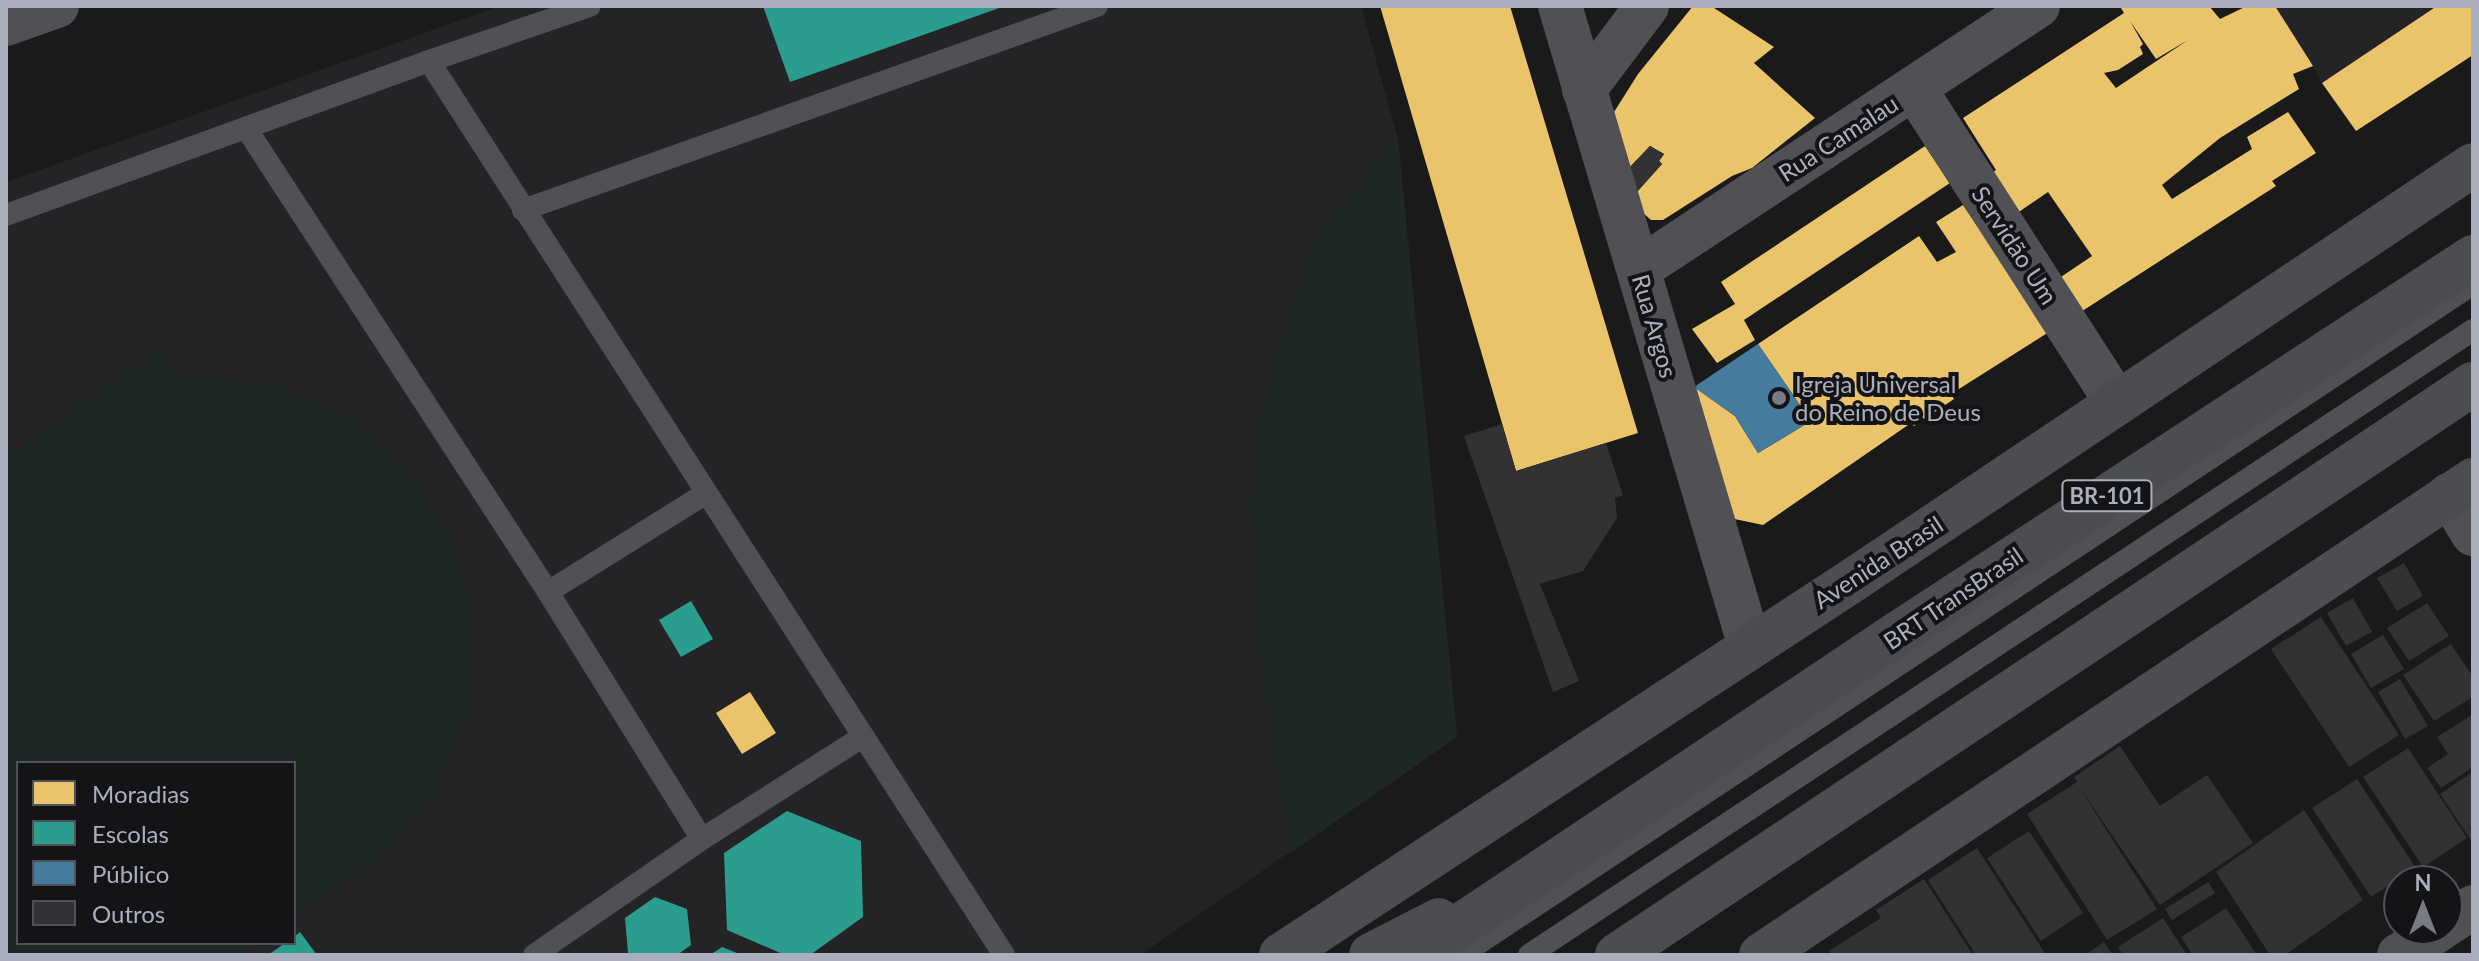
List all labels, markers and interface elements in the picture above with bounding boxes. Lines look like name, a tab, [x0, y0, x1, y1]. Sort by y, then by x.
street label: Rua Camalau	[1773, 89, 1903, 187]
street label: Servidão Um	[1966, 181, 2064, 309]
street label: Rua Argos	[1626, 271, 1684, 381]
place label: Igreja Universal do Reino de Deus	[1795, 370, 1981, 426]
marker: Igreja Universal do Reino de Deus	[1770, 389, 1788, 407]
road number: BR-101	[2061, 478, 2153, 514]
street label: Avenida Brasil	[1808, 510, 1948, 614]
street label: BRT TransBrasil	[1877, 540, 2029, 656]
legend	[16, 761, 296, 945]
text: Moradias	[92, 779, 190, 808]
text: Escolas	[92, 819, 169, 848]
text: Público	[92, 859, 169, 888]
north arrow	[2383, 865, 2463, 945]
text: N	[2415, 869, 2431, 896]
text: Outros	[92, 899, 165, 928]

